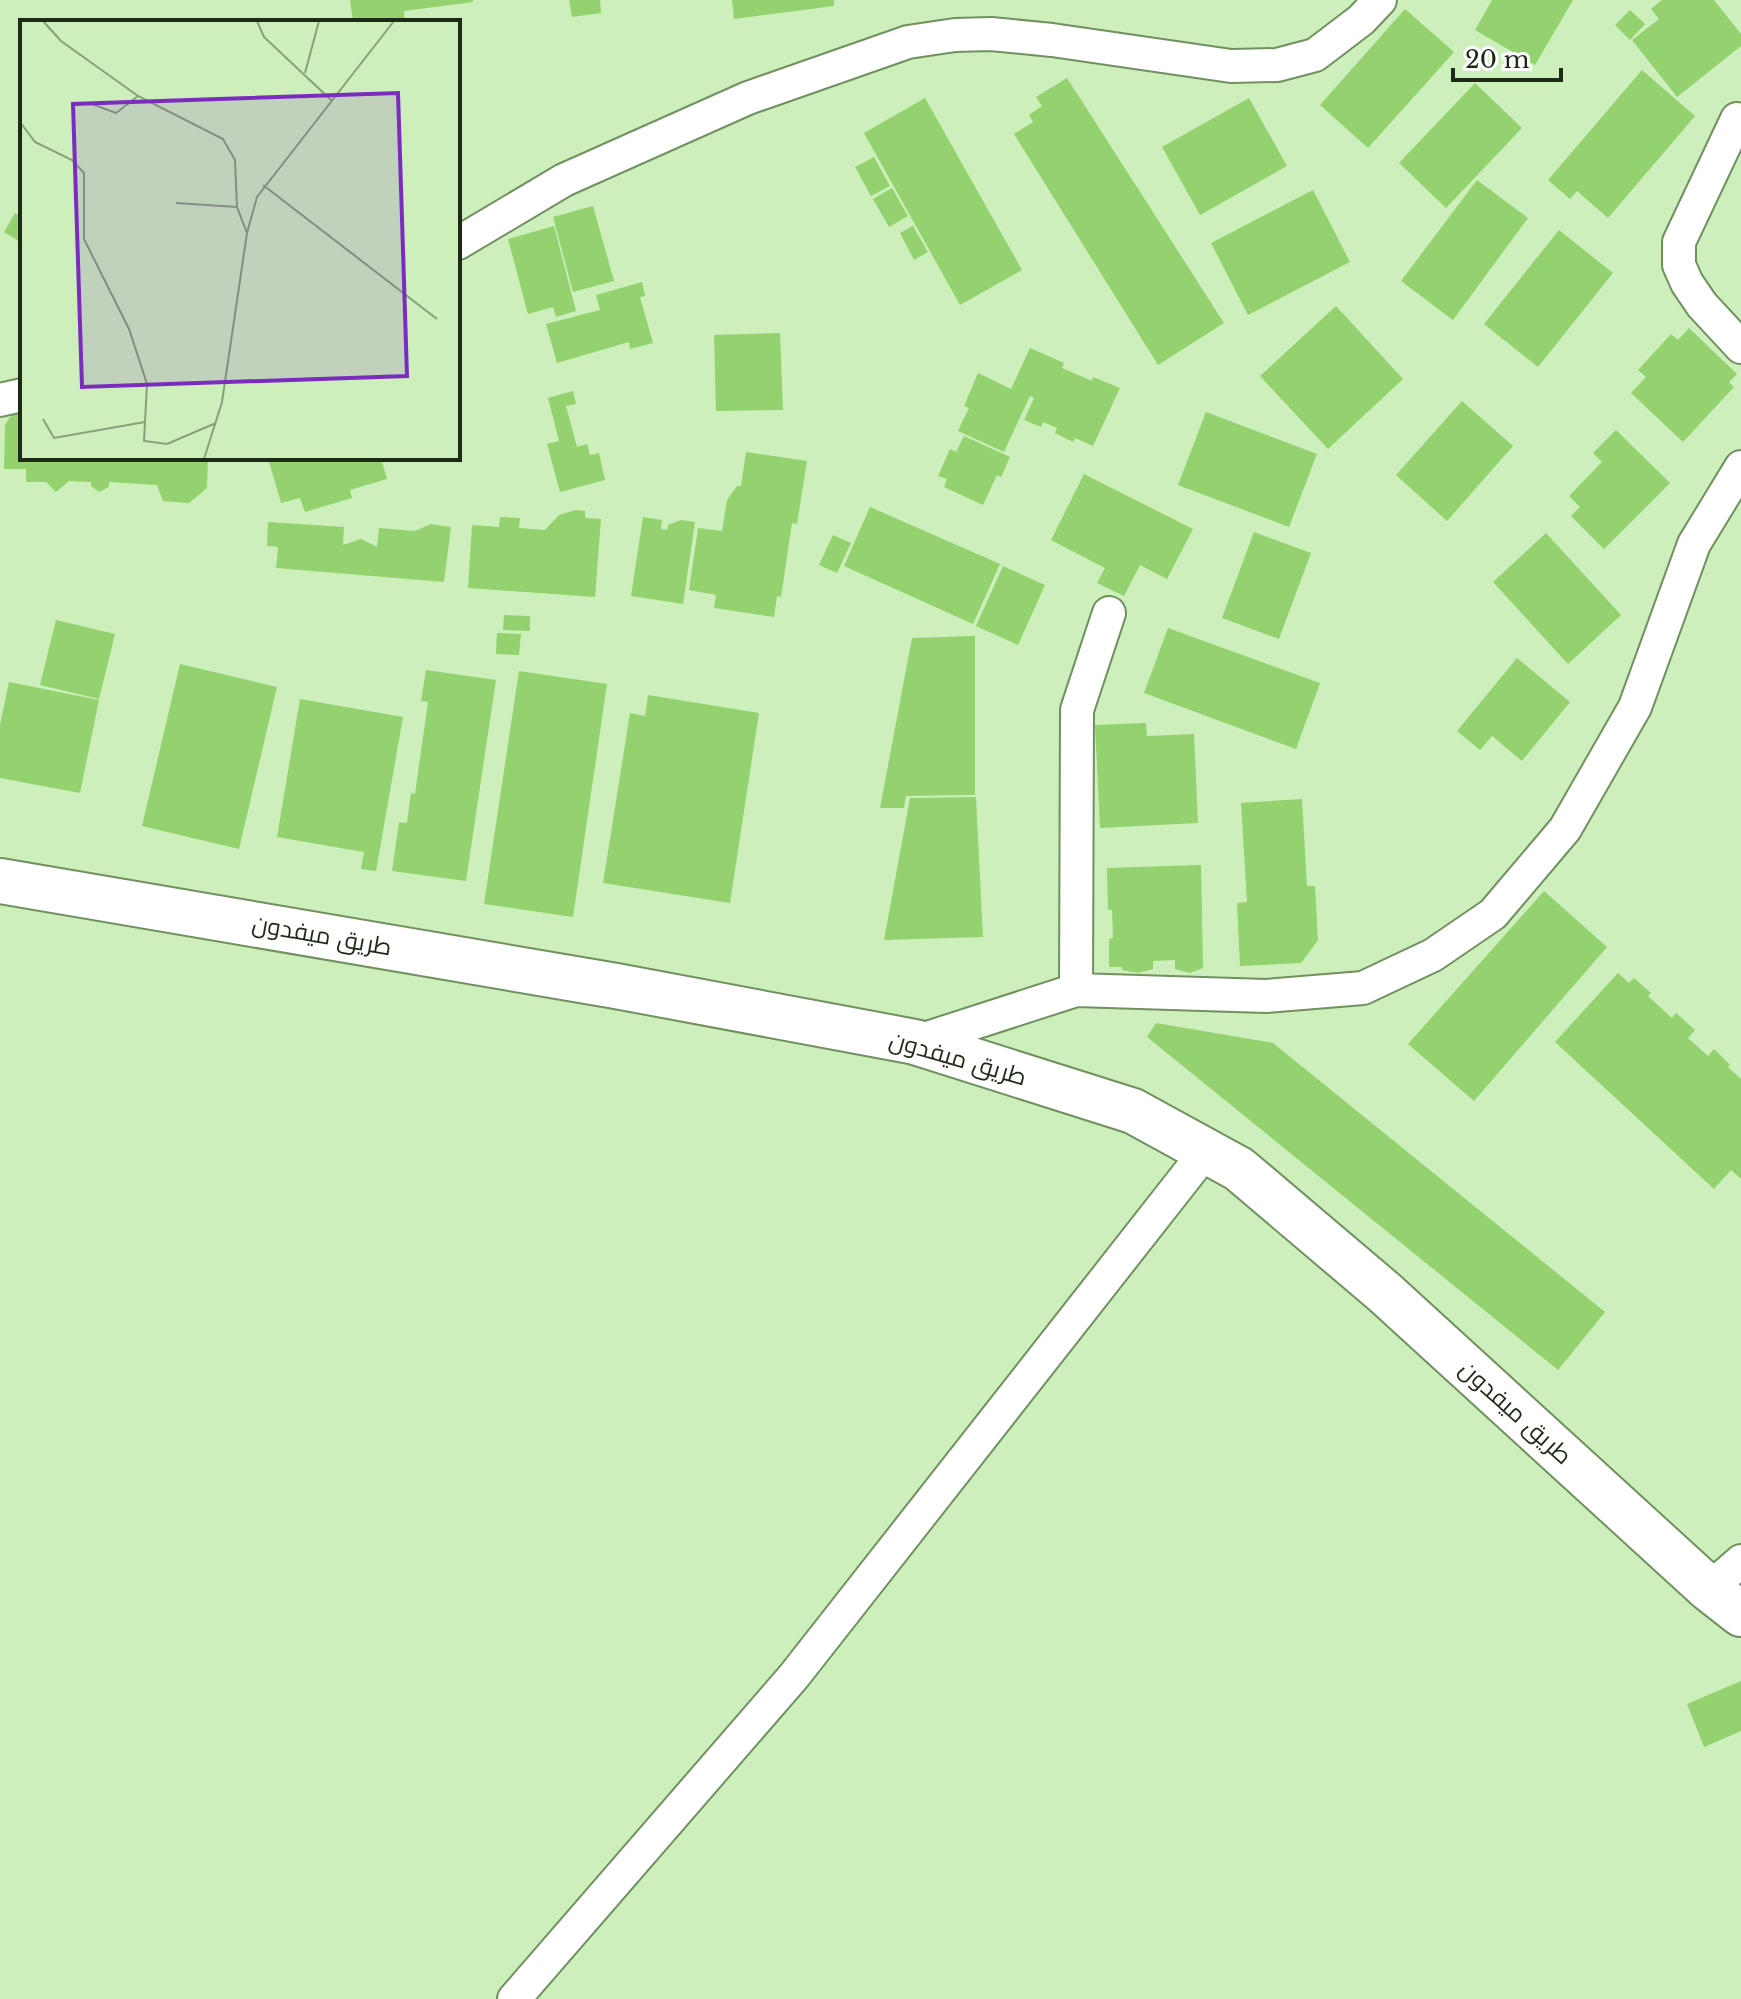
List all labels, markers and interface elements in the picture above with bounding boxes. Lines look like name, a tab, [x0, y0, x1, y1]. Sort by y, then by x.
inset map	[20, 20, 460, 460]
scale bar	[1453, 32, 1561, 82]
text: 20 m	[1465, 45, 1530, 74]
street label: طريق ميفدون	[250, 908, 394, 963]
street label: طريق ميفدون	[886, 1025, 1030, 1092]
street label: طريق ميفدون	[1453, 1354, 1578, 1471]

